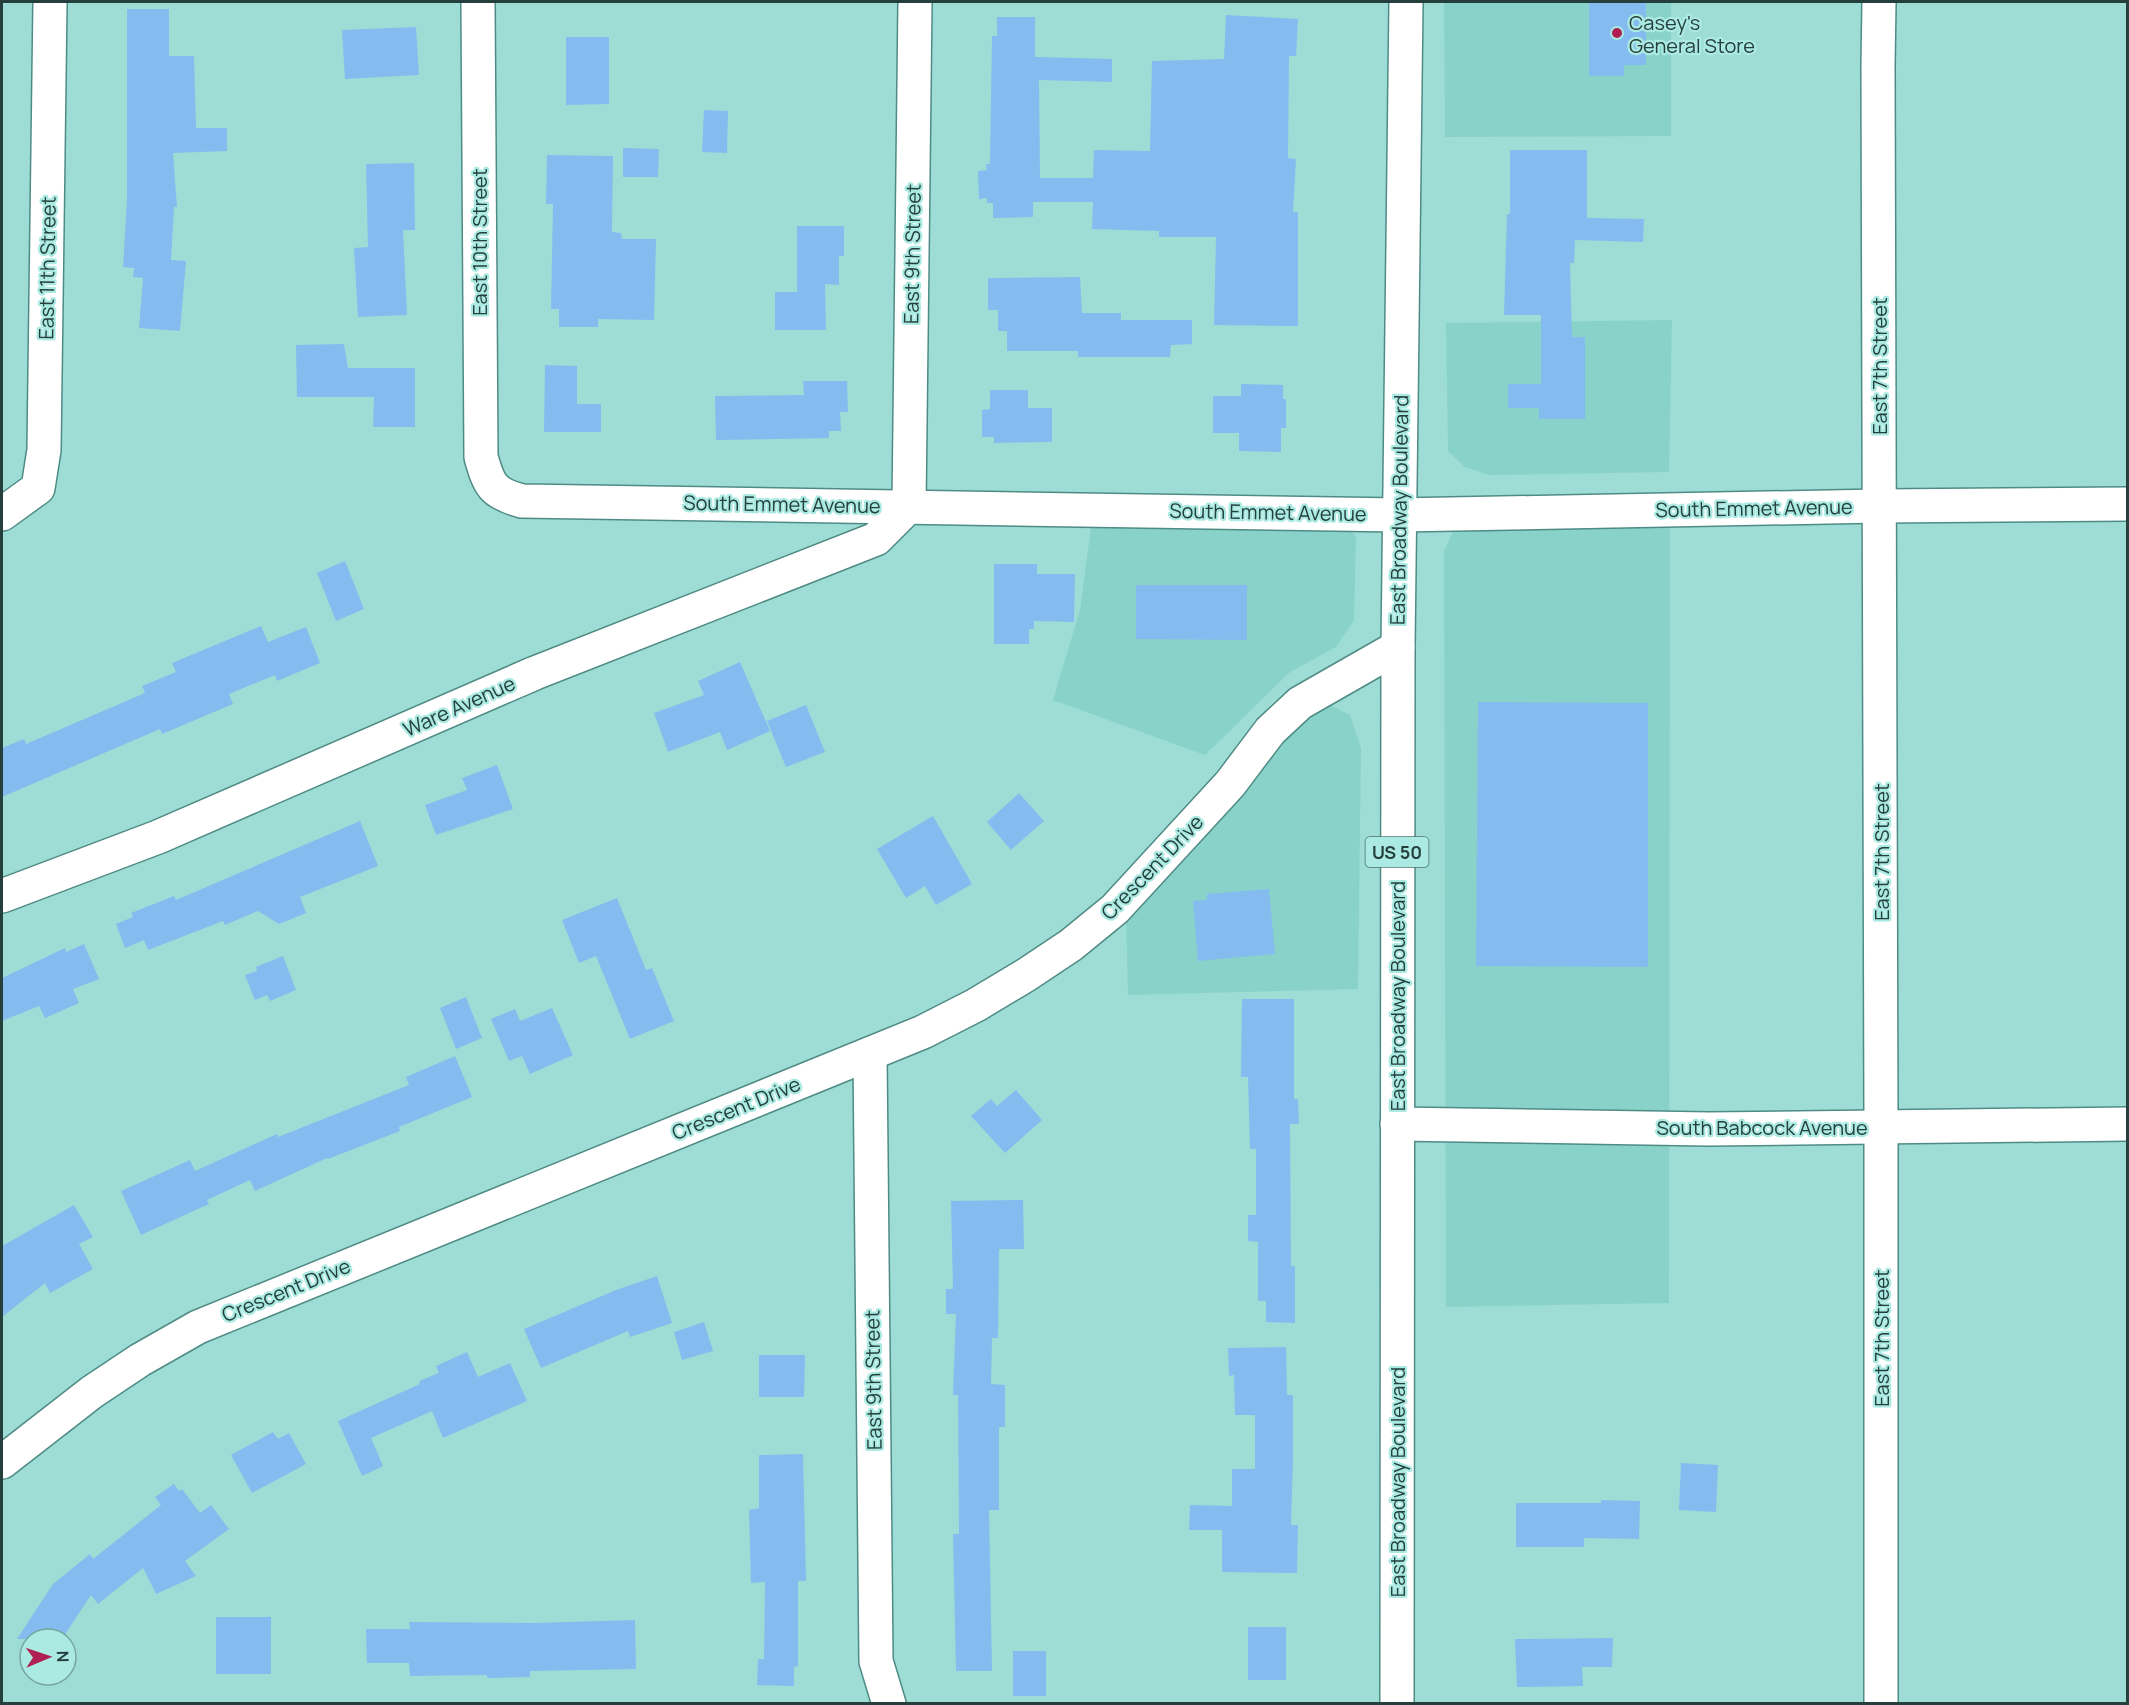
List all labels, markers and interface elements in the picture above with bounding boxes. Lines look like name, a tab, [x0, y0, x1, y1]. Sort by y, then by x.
place label: Casey's General Store	[1629, 9, 1755, 59]
marker: Casey's General Store	[1610, 26, 1624, 40]
street label: East 10th Street	[466, 168, 493, 316]
street label: East 9th Street	[897, 184, 927, 324]
street label: East 11th Street	[32, 196, 62, 340]
street label: East 7th Street	[1866, 297, 1893, 435]
street label: East Broadway Boulevard	[1383, 395, 1415, 625]
street label: South Emmet Avenue	[683, 489, 881, 519]
street label: South Emmet Avenue	[1655, 493, 1853, 523]
street label: South Emmet Avenue	[1169, 497, 1367, 527]
street label: Ware Avenue	[399, 669, 519, 743]
street label: East 7th Street	[1868, 783, 1895, 921]
street label: Crescent Drive	[1095, 809, 1209, 925]
road number: US 50	[1366, 837, 1428, 867]
street label: East Broadway Boulevard	[1384, 881, 1411, 1111]
street label: Crescent Drive	[668, 1070, 804, 1146]
street label: South Babcock Avenue	[1656, 1114, 1868, 1141]
street label: Crescent Drive	[218, 1252, 354, 1328]
street label: East 7th Street	[1868, 1269, 1895, 1407]
street label: East 9th Street	[858, 1310, 888, 1450]
street label: East Broadway Boulevard	[1384, 1367, 1411, 1597]
north arrow	[18, 1627, 78, 1687]
text: N	[52, 1650, 74, 1663]

